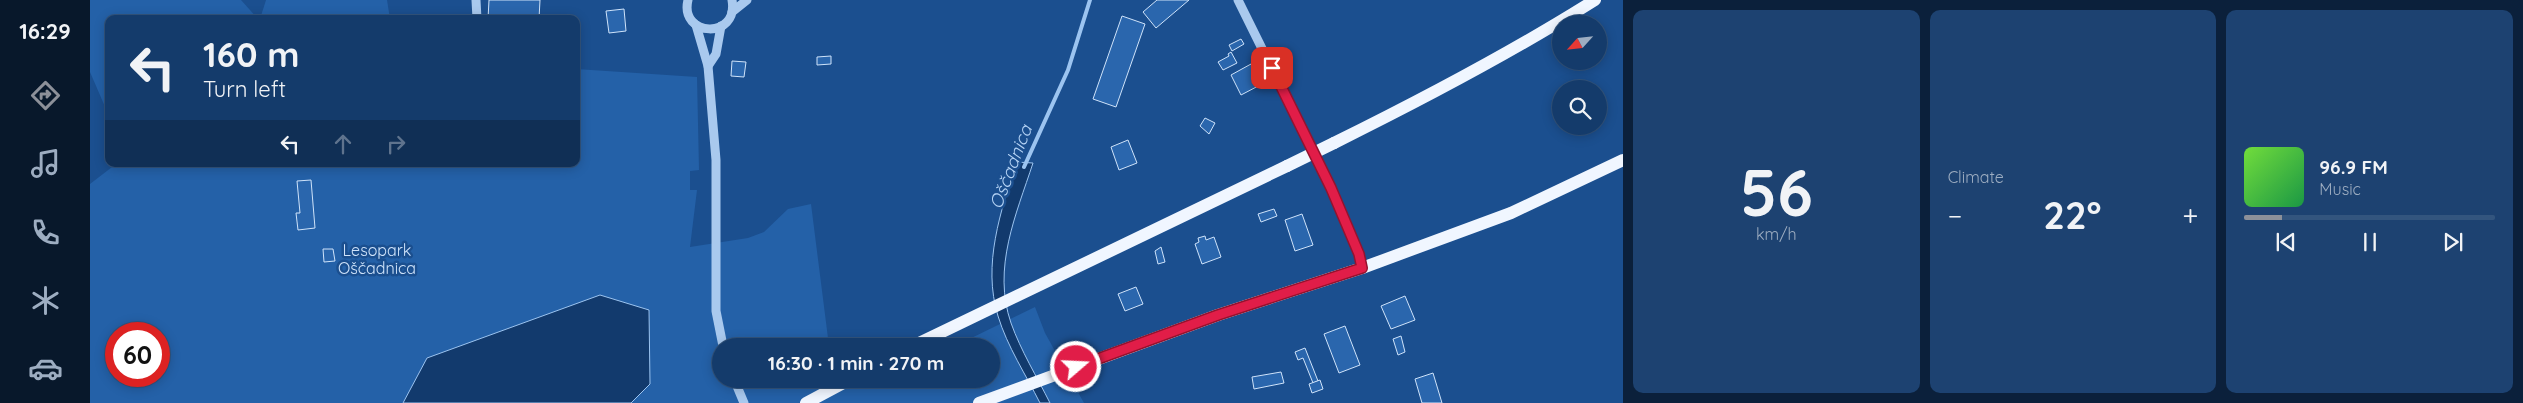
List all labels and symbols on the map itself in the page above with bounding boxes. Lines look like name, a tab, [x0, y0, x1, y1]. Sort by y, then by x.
north arrow	[1552, 15, 1608, 70]
pin	[1251, 47, 1293, 89]
water label: Oščadnica	[984, 121, 1037, 212]
park label: Lesopark Oščadnica	[338, 240, 416, 278]
speed limit sign: 60	[105, 322, 170, 387]
position arrow	[1049, 340, 1101, 392]

